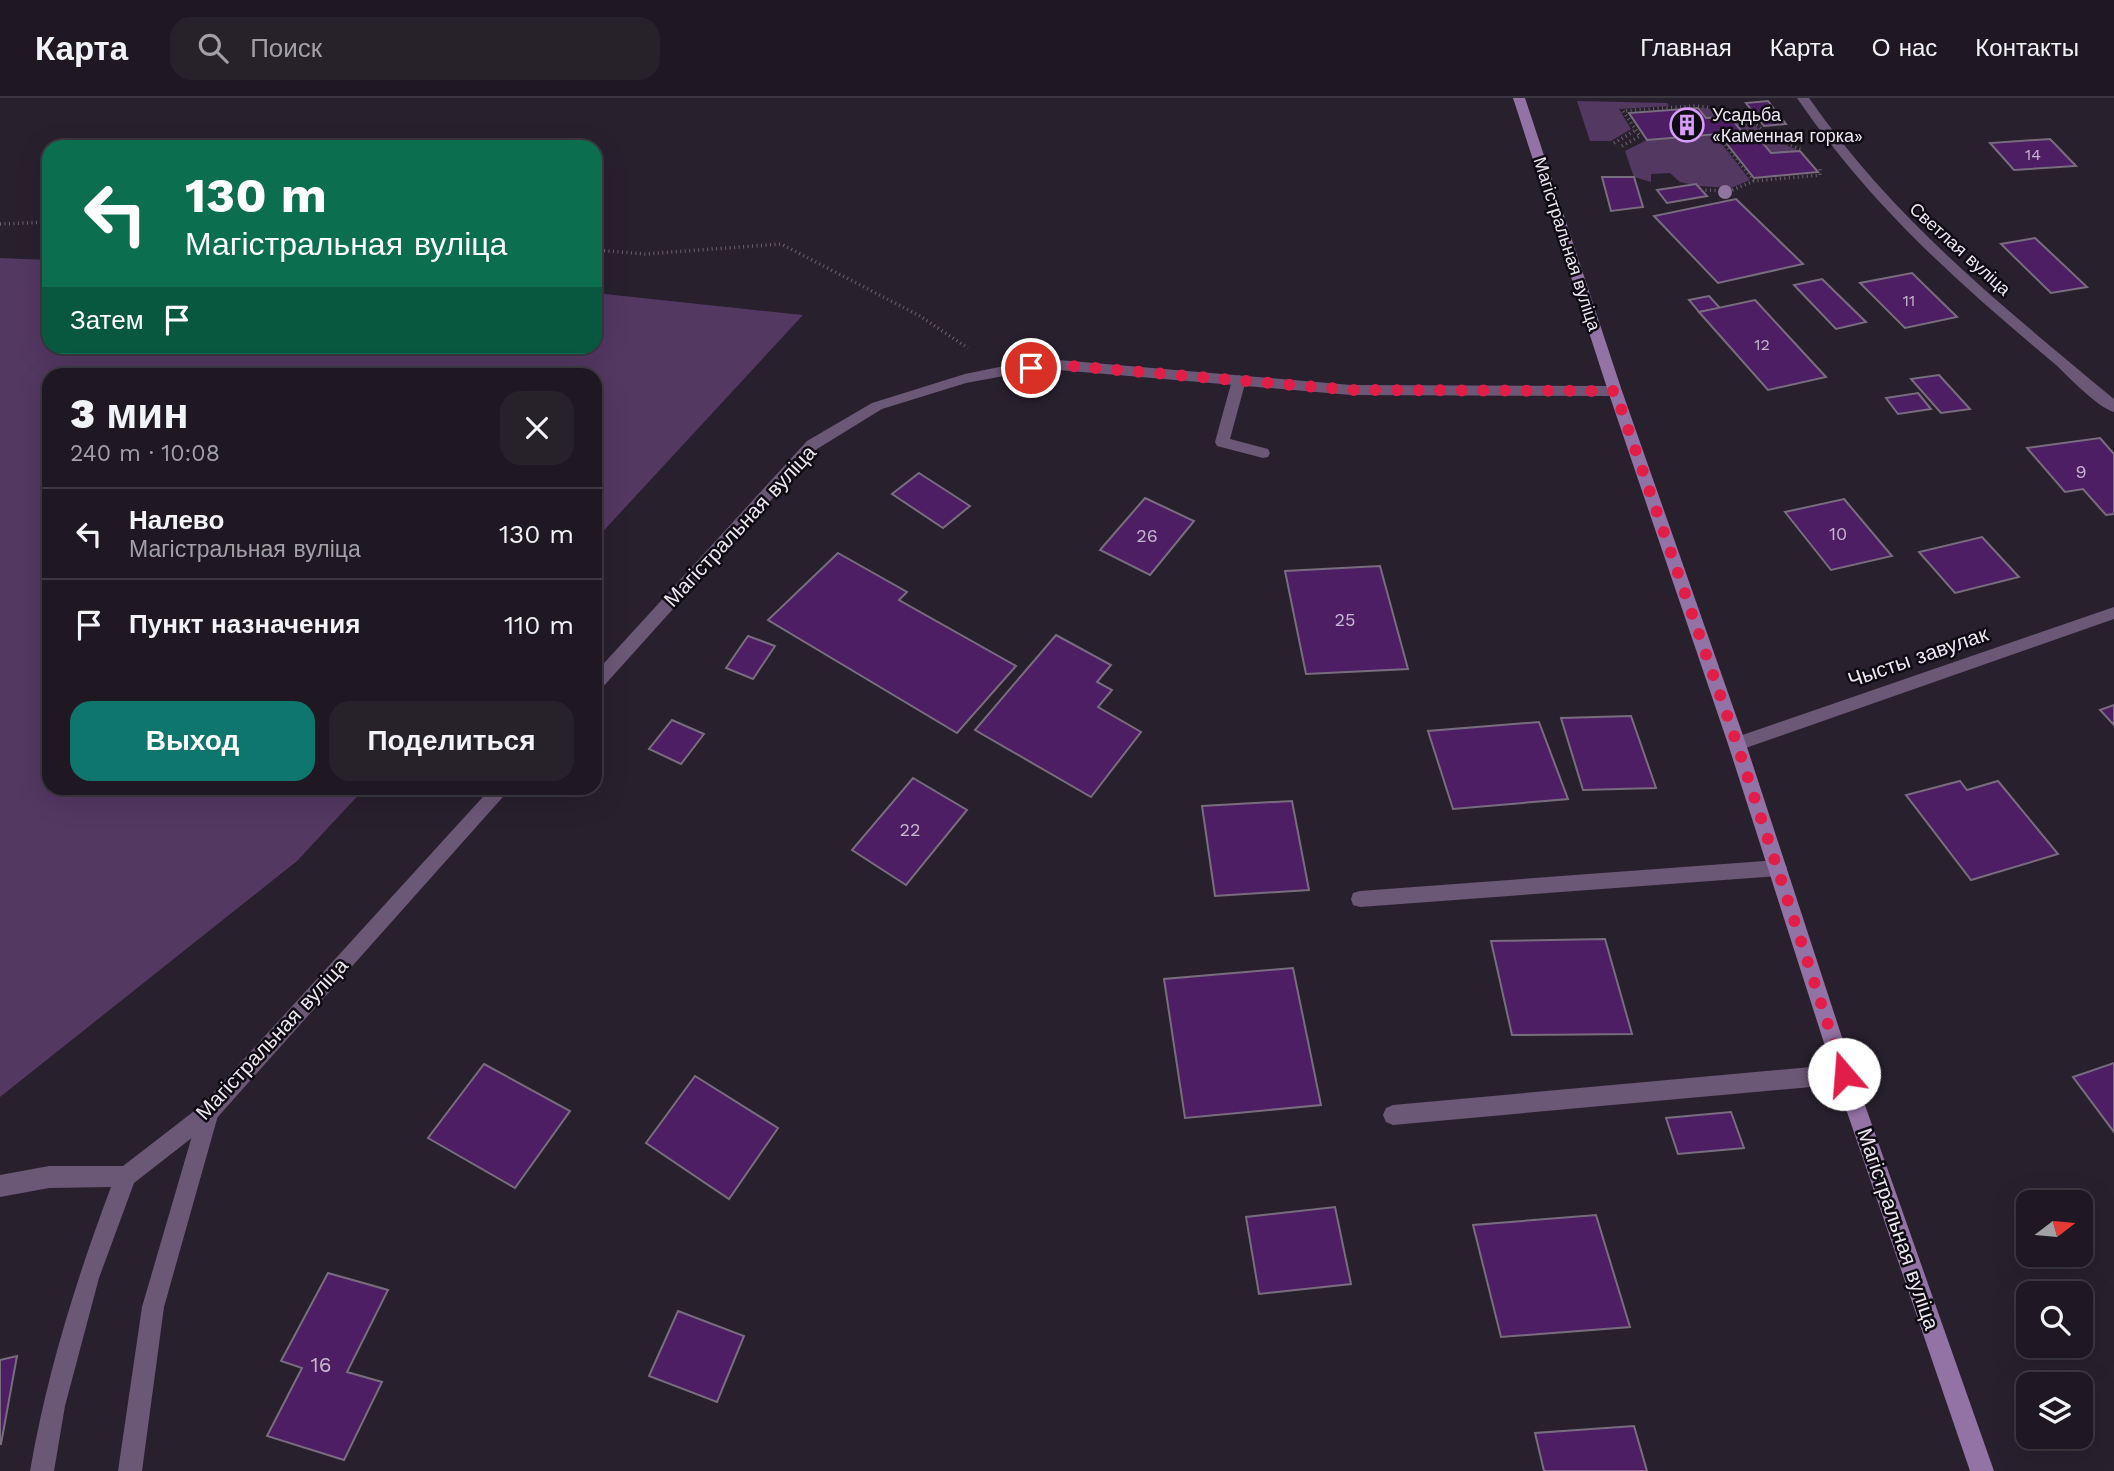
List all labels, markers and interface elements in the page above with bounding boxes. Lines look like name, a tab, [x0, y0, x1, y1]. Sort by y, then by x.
search box	[170, 17, 660, 80]
text: Карта	[35, 29, 128, 68]
icon: search	[194, 29, 232, 67]
text: Поиск	[250, 33, 322, 63]
text: Главная	[1640, 34, 1732, 62]
text: Карта	[1770, 34, 1834, 62]
text: О нас	[1872, 34, 1937, 62]
text: Контакты	[1975, 34, 2079, 62]
place label: Усадьба «Каменная горка»	[1712, 104, 1863, 146]
building icon: Усадьба «Каменная горка»	[1668, 106, 1706, 144]
house number: 14	[2025, 145, 2041, 164]
street label: Магістральная вуліца	[1529, 154, 1606, 334]
text: 130 m	[185, 166, 327, 224]
icon: left	[70, 168, 161, 259]
street label: Светлая вуліца	[1906, 198, 2016, 300]
text: Магістральная вуліца	[185, 225, 507, 263]
house number: 11	[1903, 291, 1915, 310]
icon: arrive	[158, 301, 196, 339]
text: Затем	[70, 305, 144, 335]
house number: 12	[1754, 335, 1770, 354]
pin	[1001, 338, 1061, 398]
icon: arrive	[1012, 349, 1050, 387]
text: 3 мин	[70, 389, 189, 438]
button: close	[500, 391, 574, 465]
text: 240 m · 10:08	[70, 440, 220, 467]
street label: Магістральная вуліца	[658, 440, 821, 612]
house number: 9	[2075, 461, 2087, 482]
text: Налево	[129, 505, 224, 535]
icon: left	[70, 515, 108, 553]
text: 130 m	[499, 519, 574, 549]
house number: 10	[1829, 523, 1847, 544]
house number: 26	[1136, 525, 1158, 546]
text: Магістральная вуліца	[129, 536, 361, 563]
icon: arrive	[70, 606, 108, 644]
text: Пункт назначения	[129, 609, 360, 639]
house number: 25	[1335, 609, 1355, 630]
text: 110 m	[504, 610, 574, 640]
street label: Чысты завулак	[1844, 621, 1992, 692]
button: Выход	[70, 701, 315, 781]
button: Поделиться	[329, 701, 574, 781]
house number: 22	[900, 819, 921, 840]
street label: Магістральная вуліца	[190, 953, 353, 1125]
position arrow	[1807, 1037, 1881, 1111]
street label: Магістральная вуліца	[1852, 1125, 1945, 1333]
north arrow	[2016, 1190, 2093, 1267]
map controls	[2016, 1190, 2093, 1449]
button: search	[2016, 1281, 2093, 1358]
house number: 16	[311, 1352, 331, 1377]
button: layers	[2016, 1372, 2093, 1449]

